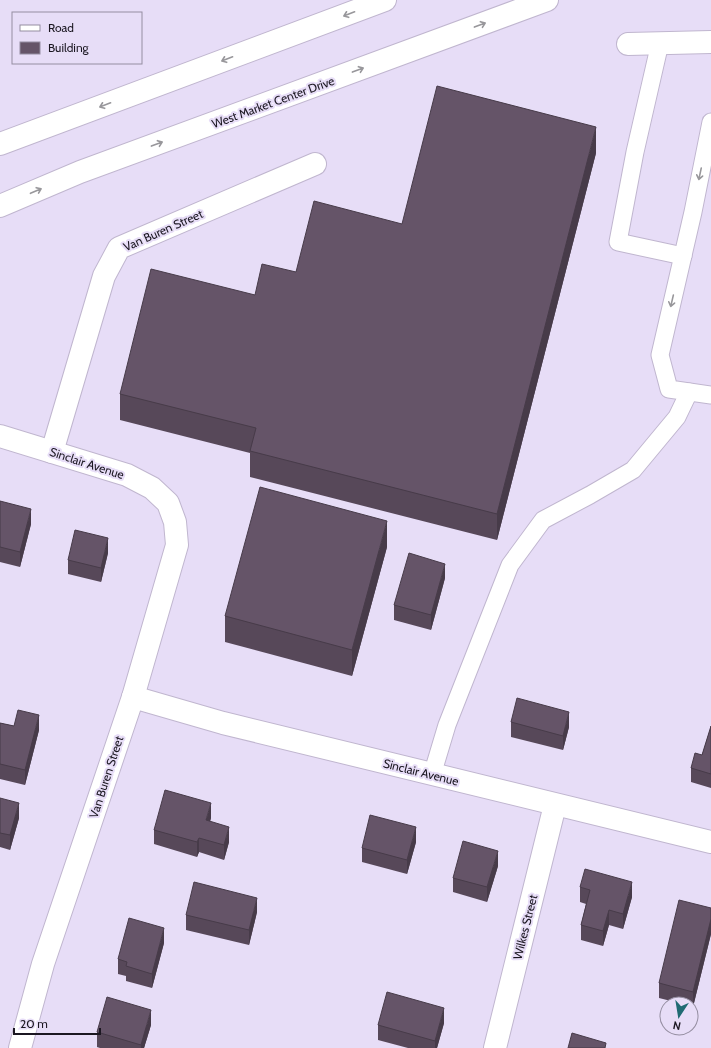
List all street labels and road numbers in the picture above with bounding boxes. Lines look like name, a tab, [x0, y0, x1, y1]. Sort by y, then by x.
street label: West Market Center Drive	[210, 73, 336, 131]
street label: Van Buren Street	[121, 206, 205, 254]
street label: Sinclair Avenue	[48, 444, 126, 482]
street label: Van Buren Street	[86, 734, 126, 820]
street label: Sinclair Avenue	[382, 755, 460, 789]
street label: Wilkes Street	[510, 893, 540, 961]

